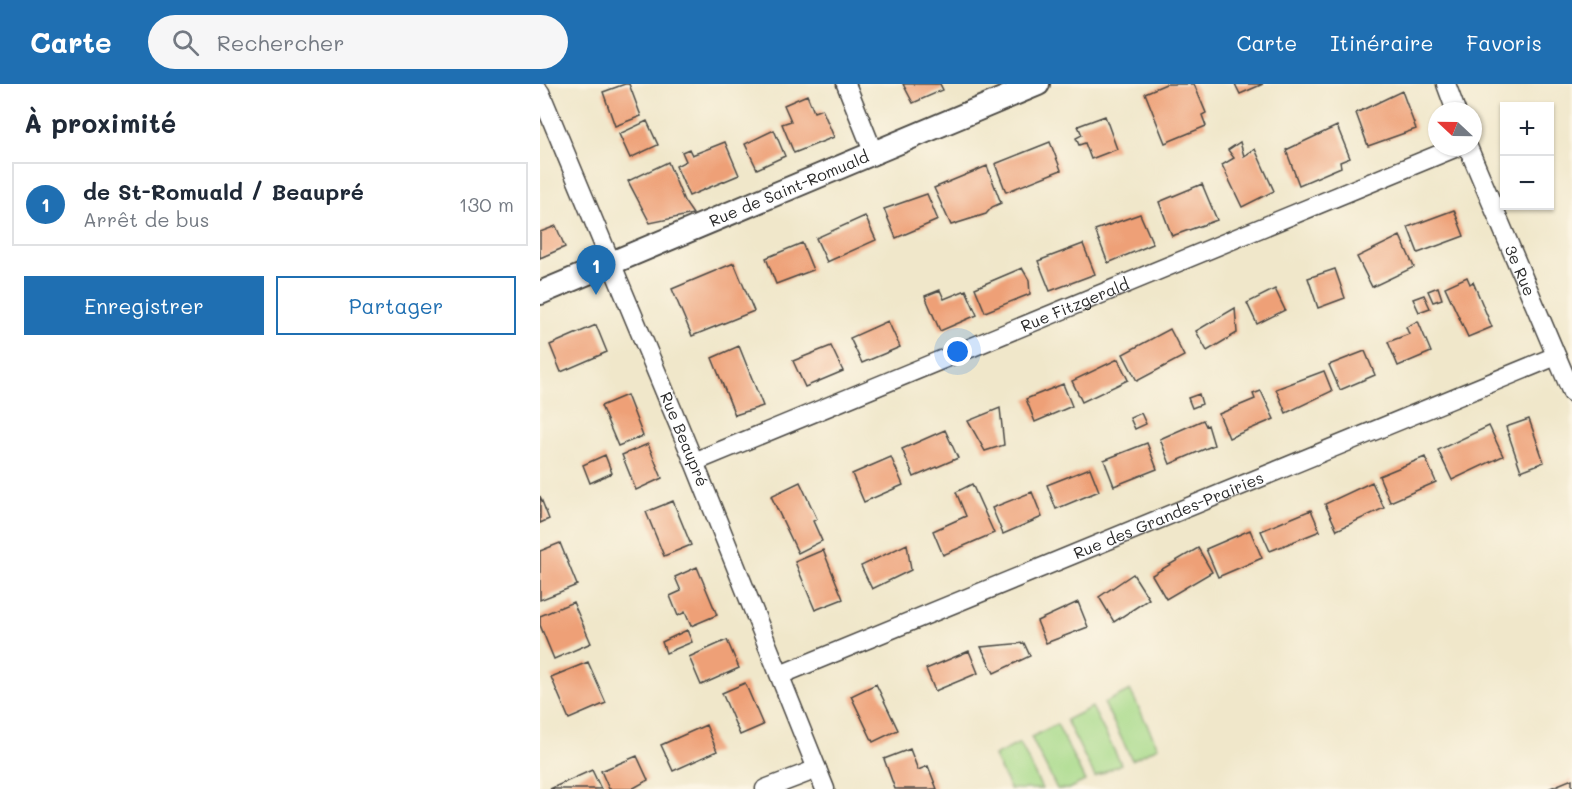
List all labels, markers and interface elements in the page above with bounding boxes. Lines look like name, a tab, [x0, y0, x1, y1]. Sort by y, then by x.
search box	[148, 15, 568, 69]
text: Carte	[30, 24, 112, 60]
icon: search	[169, 26, 202, 59]
text: Rechercher	[217, 28, 344, 57]
text: Carte	[1236, 29, 1297, 56]
text: Itinéraire	[1330, 29, 1433, 56]
text: Favoris	[1466, 29, 1542, 56]
north arrow	[1428, 102, 1482, 156]
map controls	[1500, 102, 1554, 210]
button: +	[1500, 102, 1554, 156]
text: À proximité	[24, 106, 176, 140]
street label: Rue de Saint-Romuald	[706, 145, 872, 231]
button: −	[1500, 156, 1554, 210]
text: de St-Romuald / Beaupré	[83, 177, 364, 206]
text: 1	[41, 191, 50, 217]
text: 130 m	[459, 191, 514, 217]
text: Arrêt de bus	[83, 206, 209, 232]
street label: 3e Rue	[1501, 242, 1541, 299]
pin: 1	[576, 246, 616, 295]
street label: Rue Fitzgerald	[1017, 273, 1132, 336]
button: Enregistrer	[24, 276, 264, 335]
button: Partager	[276, 276, 516, 335]
your location	[943, 337, 972, 366]
street label: Rue Beaupré	[656, 389, 714, 489]
street label: Rue des Grandes-Prairies	[1070, 466, 1266, 563]

